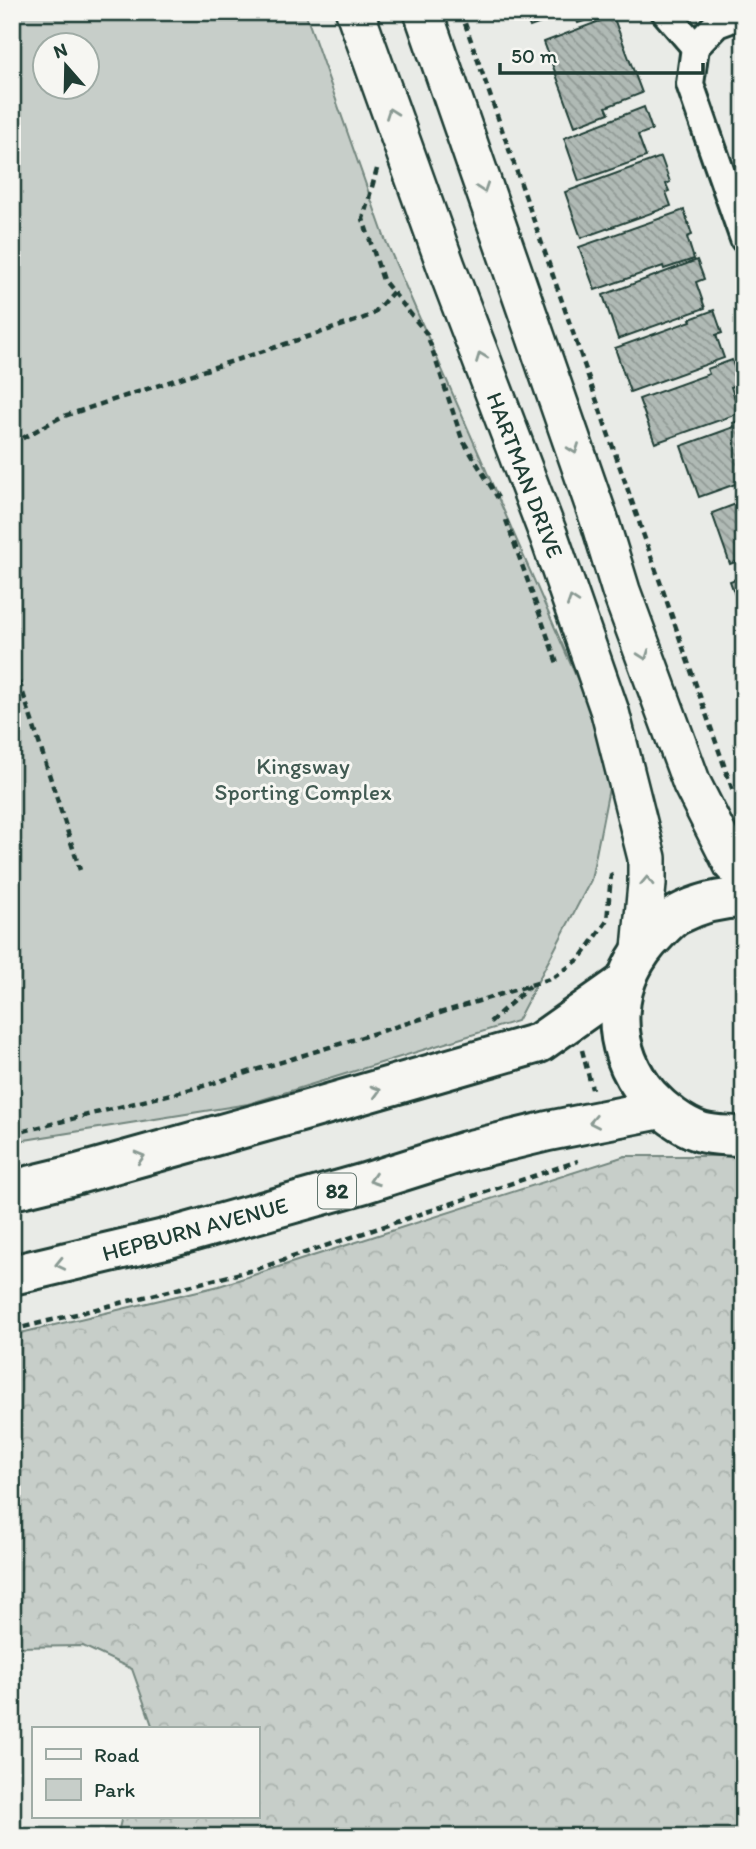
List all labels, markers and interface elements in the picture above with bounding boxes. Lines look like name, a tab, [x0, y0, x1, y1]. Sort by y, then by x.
north arrow	[32, 32, 102, 102]
scale bar	[500, 32, 704, 76]
text: N	[50, 37, 70, 63]
text: 50 m	[511, 43, 558, 68]
one-way arrow	[385, 108, 399, 120]
one-way arrow	[475, 182, 489, 194]
one-way arrow	[475, 352, 489, 364]
street label: HARTMAN DRIVE	[481, 388, 569, 562]
one-way arrow	[566, 443, 580, 455]
one-way arrow	[566, 596, 580, 608]
one-way arrow	[636, 648, 650, 660]
park label: Kingsway Sporting Complex	[215, 752, 392, 806]
one-way arrow	[639, 875, 654, 886]
one-way arrow	[370, 1084, 382, 1099]
one-way arrow	[588, 1114, 600, 1129]
one-way arrow	[133, 1150, 145, 1165]
one-way arrow	[368, 1172, 380, 1187]
road number: 82	[318, 1174, 356, 1208]
street label: HEPBURN AVENUE	[99, 1191, 291, 1267]
one-way arrow	[54, 1256, 66, 1270]
legend	[32, 1727, 259, 1818]
text: Road	[94, 1742, 140, 1767]
text: Park	[94, 1777, 136, 1802]

